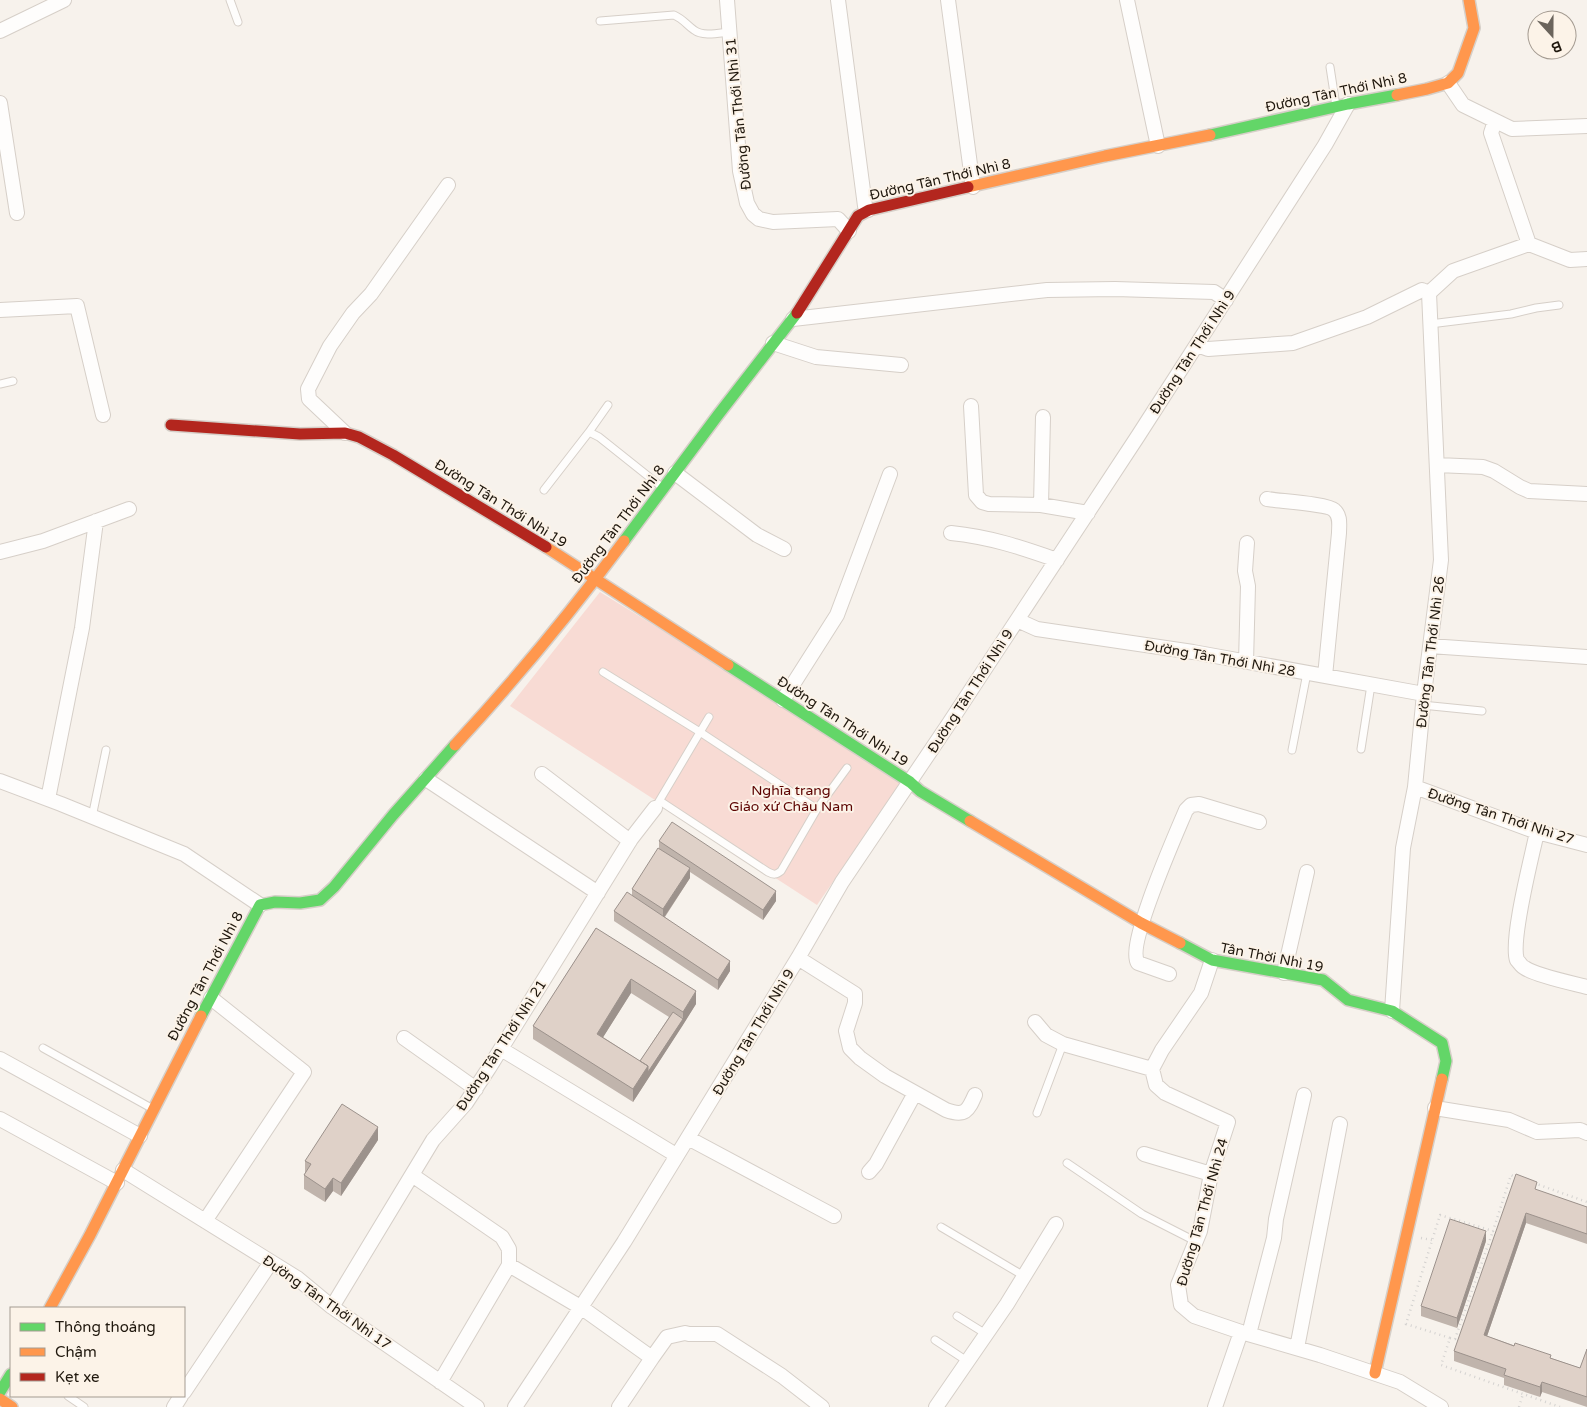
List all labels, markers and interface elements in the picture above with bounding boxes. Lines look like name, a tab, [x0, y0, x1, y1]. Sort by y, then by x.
north arrow	[1527, 10, 1577, 60]
street label: Đường Tân Thới Nhì 31	[722, 37, 755, 191]
text: B	[1549, 37, 1564, 56]
street label: Đường Tân Thới Nhì 8	[1264, 69, 1409, 116]
street label: Đường Tân Thới Nhì 8	[868, 155, 1012, 204]
street label: Đường Tân Thới Nhì 9	[1146, 287, 1239, 417]
street label: Đường Tân Thới Nhì 19	[431, 456, 570, 551]
street label: Đường Tân Thới Nhì 8	[568, 461, 669, 587]
street label: Đường Tân Thới Nhì 26	[1413, 575, 1448, 729]
street label: Đường Tân Thới Nhì 9	[924, 626, 1017, 756]
street label: Đường Tân Thới Nhì 28	[1143, 637, 1297, 680]
street label: Đường Tân Thới Nhì 19	[774, 673, 912, 770]
park label: Nghĩa trang Giáo xứ Châu Nam	[729, 782, 853, 815]
street label: Đường Tân Thới Nhì 27	[1425, 785, 1576, 848]
street label: Đường Tân Thới Nhì 8	[164, 908, 247, 1044]
street label: Tân Thời Nhì 19	[1219, 939, 1325, 976]
street label: Đường Tân Thới Nhì 9	[709, 966, 798, 1098]
street label: Đường Tân Thới Nhì 21	[453, 976, 550, 1114]
street label: Đường Tân Thới Nhì 24	[1173, 1136, 1232, 1288]
street label: Đường Tân Thới Nhì 17	[259, 1252, 394, 1353]
legend	[10, 1307, 185, 1397]
text: Thông thoáng	[55, 1318, 156, 1336]
text: Chậm	[55, 1343, 97, 1361]
text: Kẹt xe	[55, 1368, 100, 1386]

